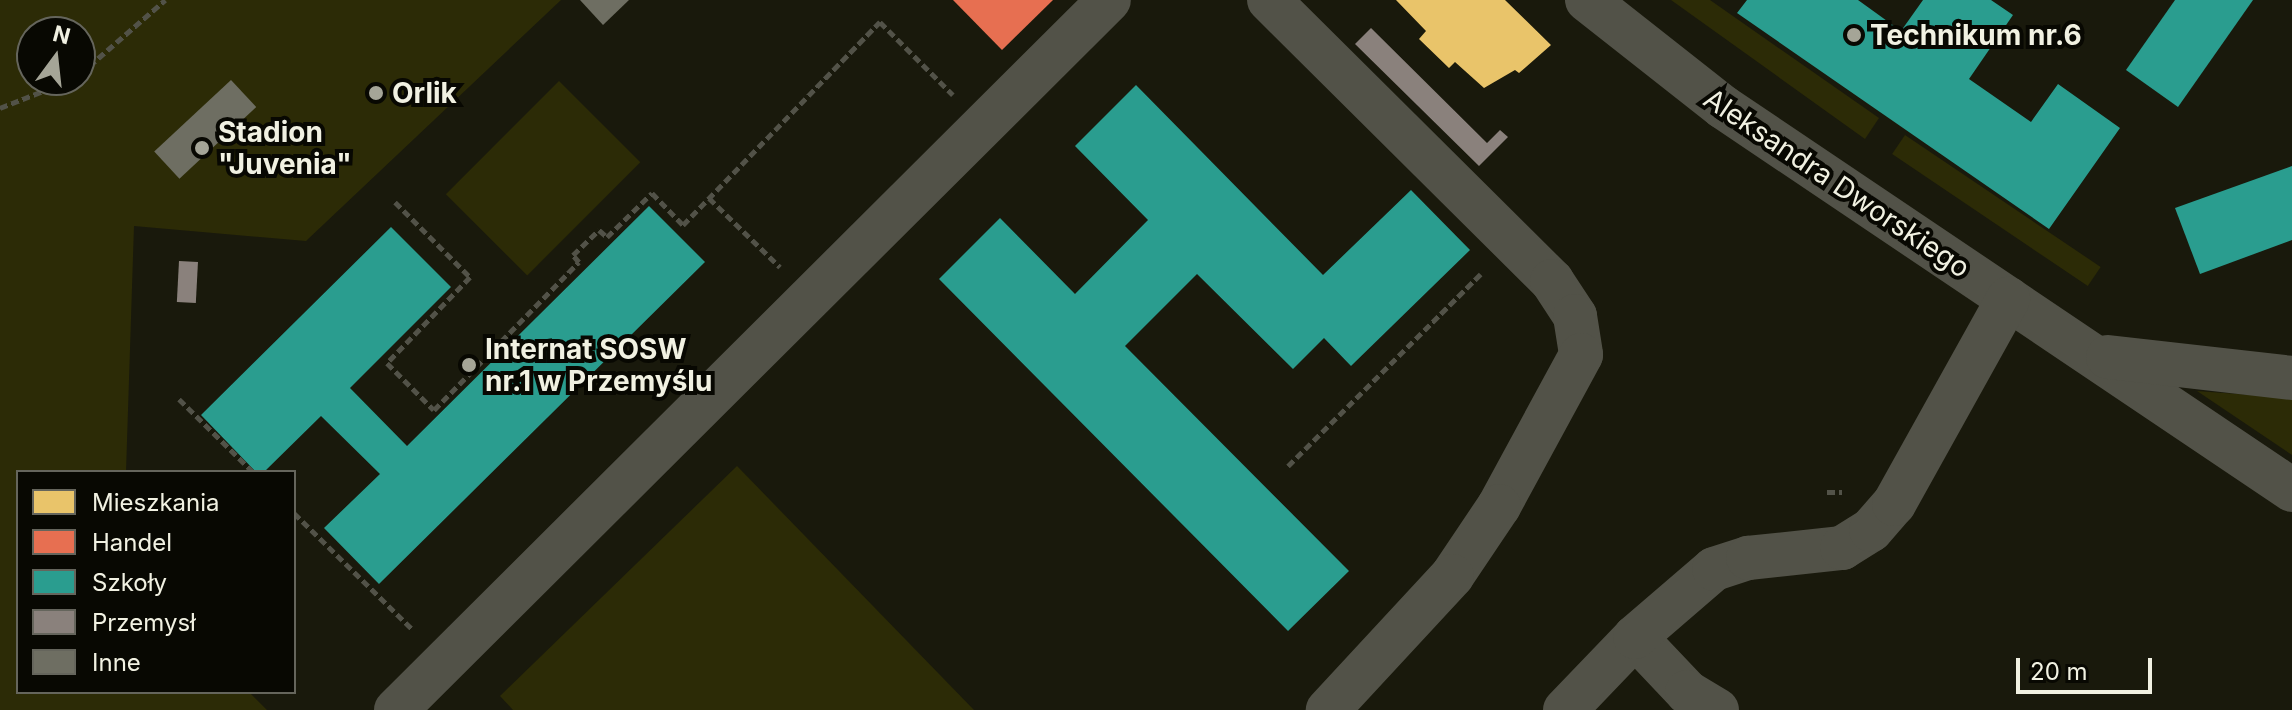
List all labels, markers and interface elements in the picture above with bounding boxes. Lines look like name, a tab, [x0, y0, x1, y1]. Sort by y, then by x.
north arrow	[16, 16, 96, 96]
place label: Technikum nr.6	[1870, 18, 2082, 52]
text: N	[50, 20, 73, 49]
marker: Technikum nr.6	[1845, 26, 1863, 44]
place label: Orlik	[392, 76, 457, 110]
street label: Aleksandra Dworskiego	[1698, 81, 1976, 285]
marker: Orlik	[367, 84, 385, 102]
place label: Stadion "Juvenia"	[218, 115, 352, 181]
marker: Stadion "Juvenia"	[193, 139, 211, 157]
place label: Internat SOSW nr.1 w Przemyślu	[485, 332, 712, 398]
marker: Internat SOSW nr.1 w Przemyślu	[460, 356, 478, 374]
legend	[16, 470, 296, 694]
text: Mieszkania	[92, 488, 220, 517]
text: Handel	[92, 528, 172, 557]
text: Szkoły	[92, 568, 167, 597]
text: Przemysł	[92, 608, 196, 637]
scale bar	[2020, 642, 2156, 692]
text: Inne	[92, 648, 141, 677]
text: 20 m	[2030, 657, 2088, 686]

